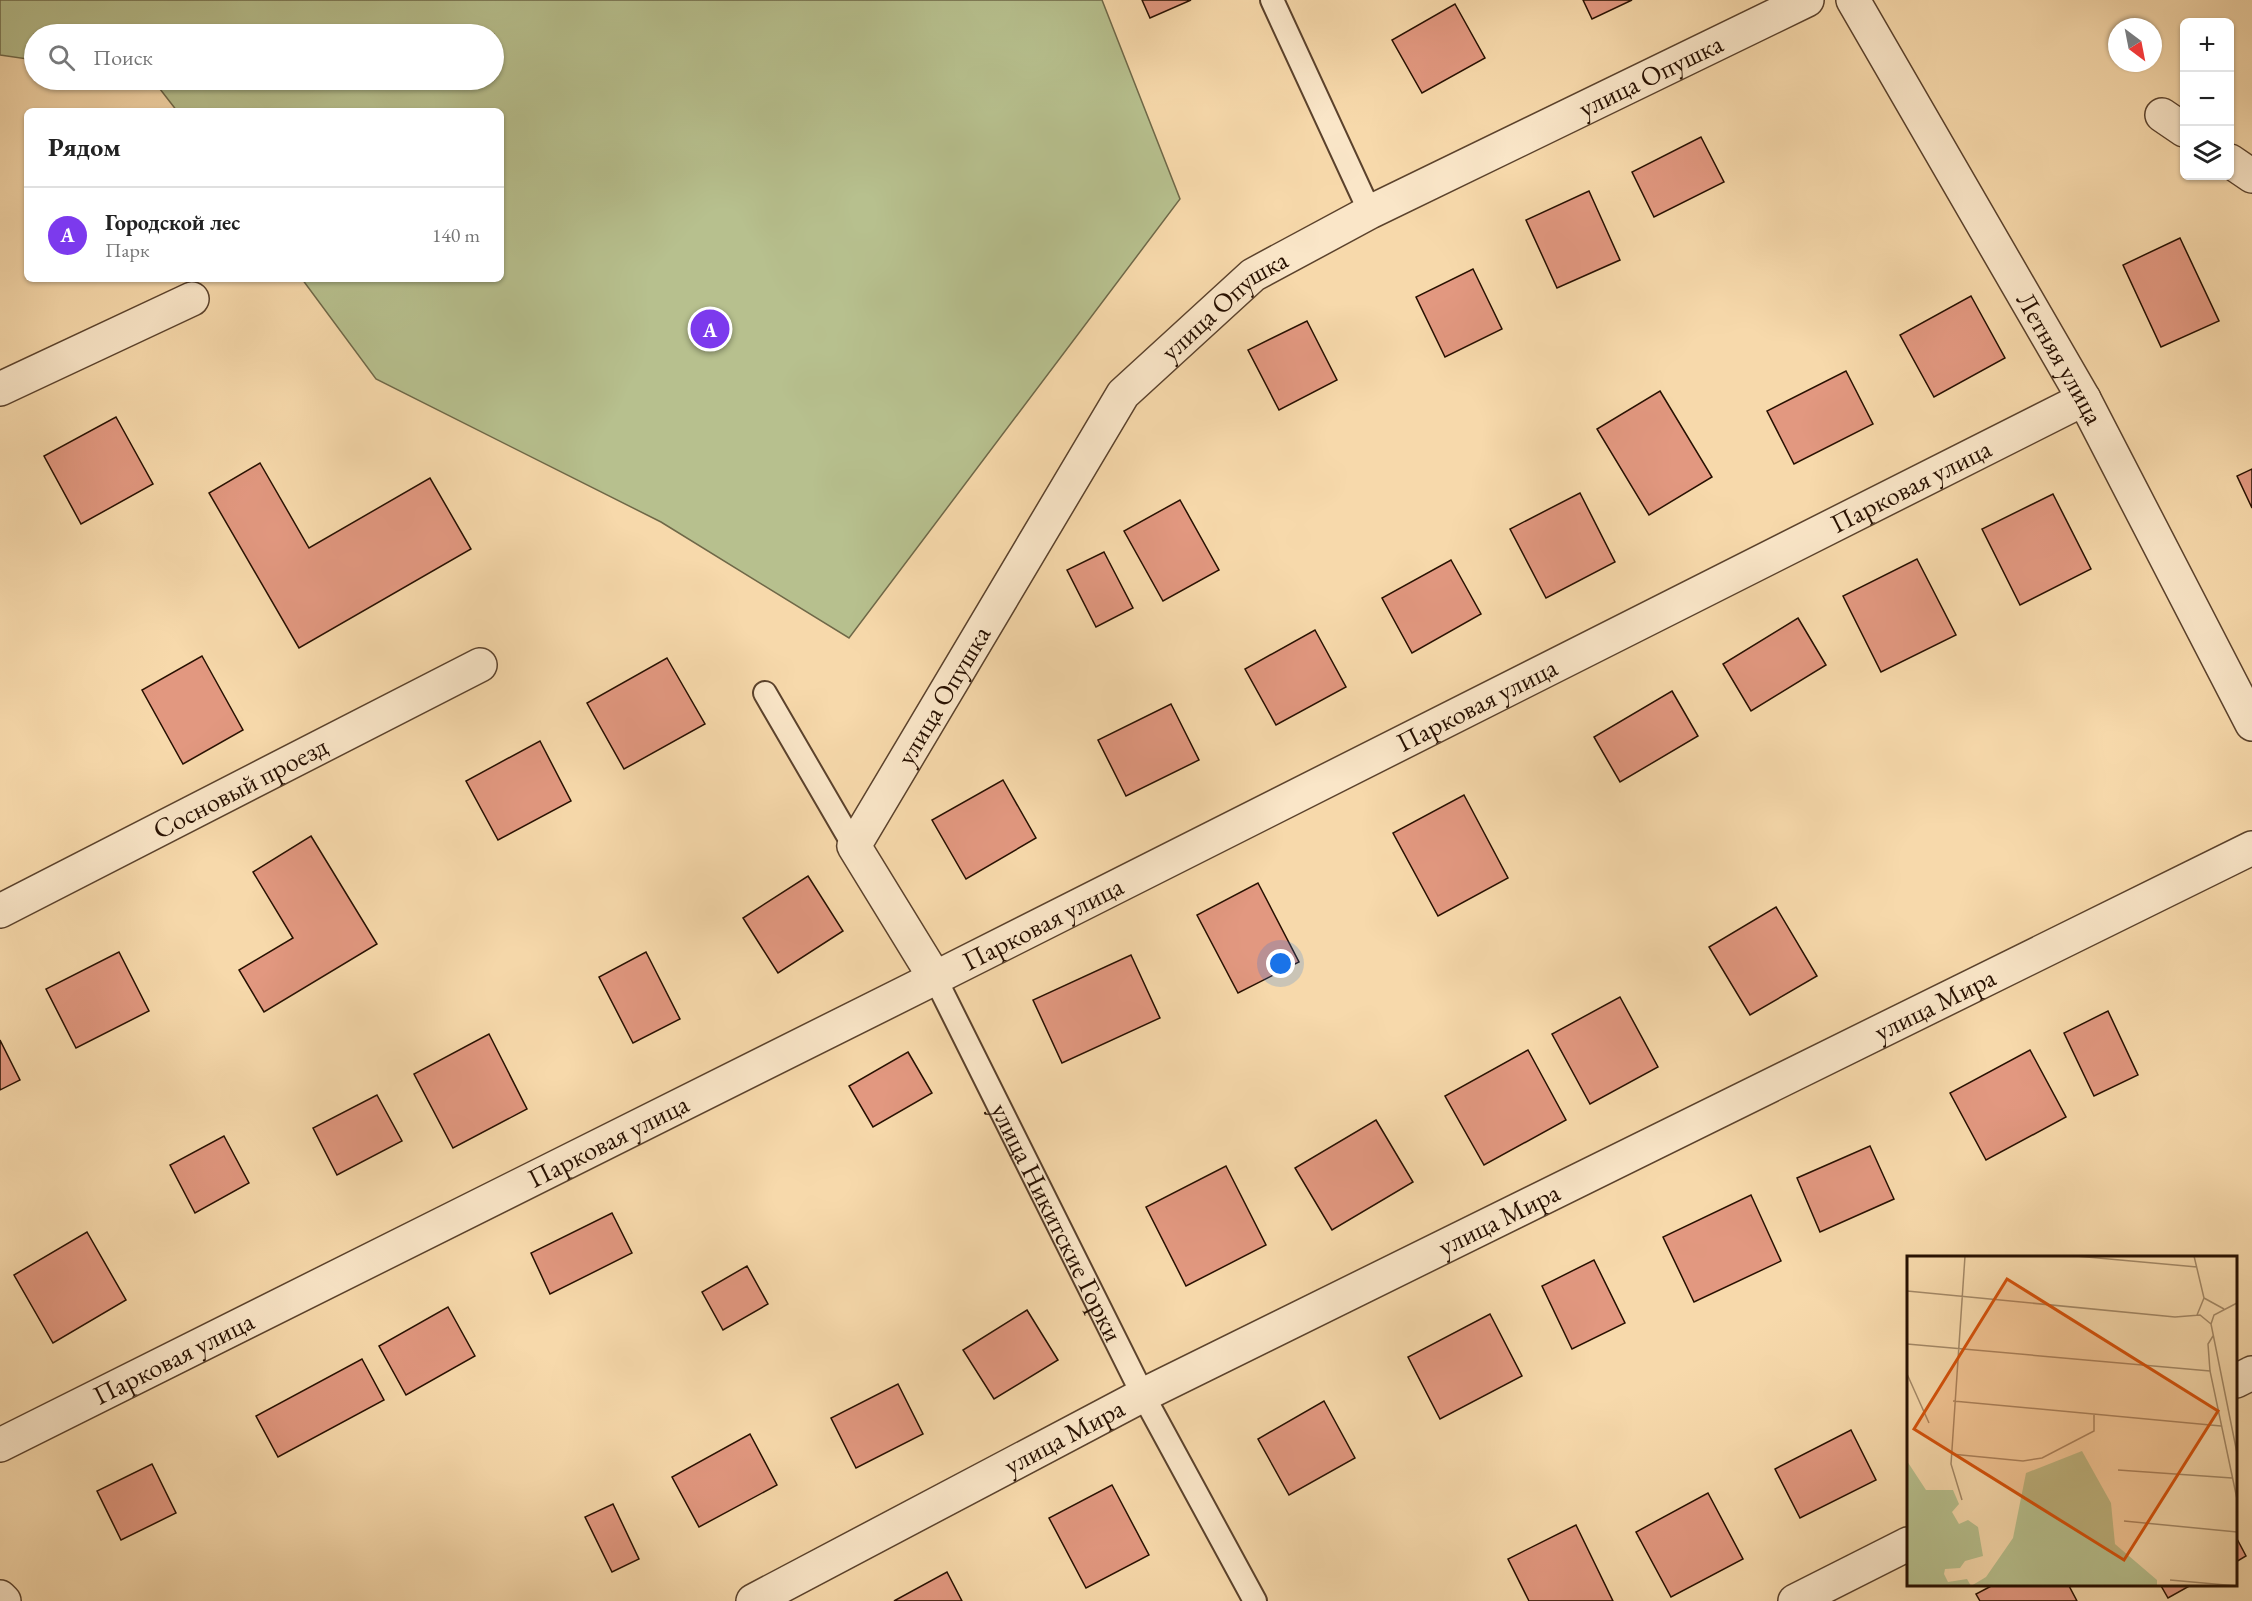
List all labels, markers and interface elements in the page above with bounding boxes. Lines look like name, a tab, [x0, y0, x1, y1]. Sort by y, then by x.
north arrow	[2108, 18, 2162, 72]
map controls	[2180, 18, 2234, 180]
button: +	[2180, 18, 2234, 72]
search box	[24, 24, 504, 90]
street label: улица Опушка	[1572, 25, 1729, 125]
icon: search	[45, 41, 78, 74]
text: Поиск	[93, 43, 153, 72]
button: −	[2180, 72, 2234, 126]
button: layers	[2180, 126, 2234, 180]
text: Рядом	[48, 130, 121, 164]
text: Городской лес	[105, 208, 240, 237]
text: A	[60, 222, 75, 248]
text: 140 m	[432, 222, 480, 248]
text: Парк	[105, 237, 149, 263]
street label: улица Опушка	[1153, 241, 1294, 368]
street label: Летняя улица	[2009, 285, 2112, 431]
pin: A	[690, 306, 730, 352]
street label: Парковая улица	[1824, 430, 1997, 541]
street label: улица Опушка	[888, 619, 998, 771]
street label: Парковая улица	[1390, 649, 1563, 760]
street label: Сосновый проезд	[147, 728, 333, 847]
street label: Парковая улица	[956, 868, 1129, 978]
your location	[1266, 949, 1295, 978]
street label: улица Мира	[1868, 959, 2001, 1049]
street label: Парковая улица	[522, 1086, 695, 1196]
street label: улица Никитские Горки	[983, 1097, 1132, 1347]
street label: улица Мира	[1432, 1174, 1566, 1264]
inset map	[1907, 1256, 2237, 1586]
street label: Парковая улица	[87, 1303, 260, 1413]
street label: улица Мира	[998, 1390, 1130, 1482]

